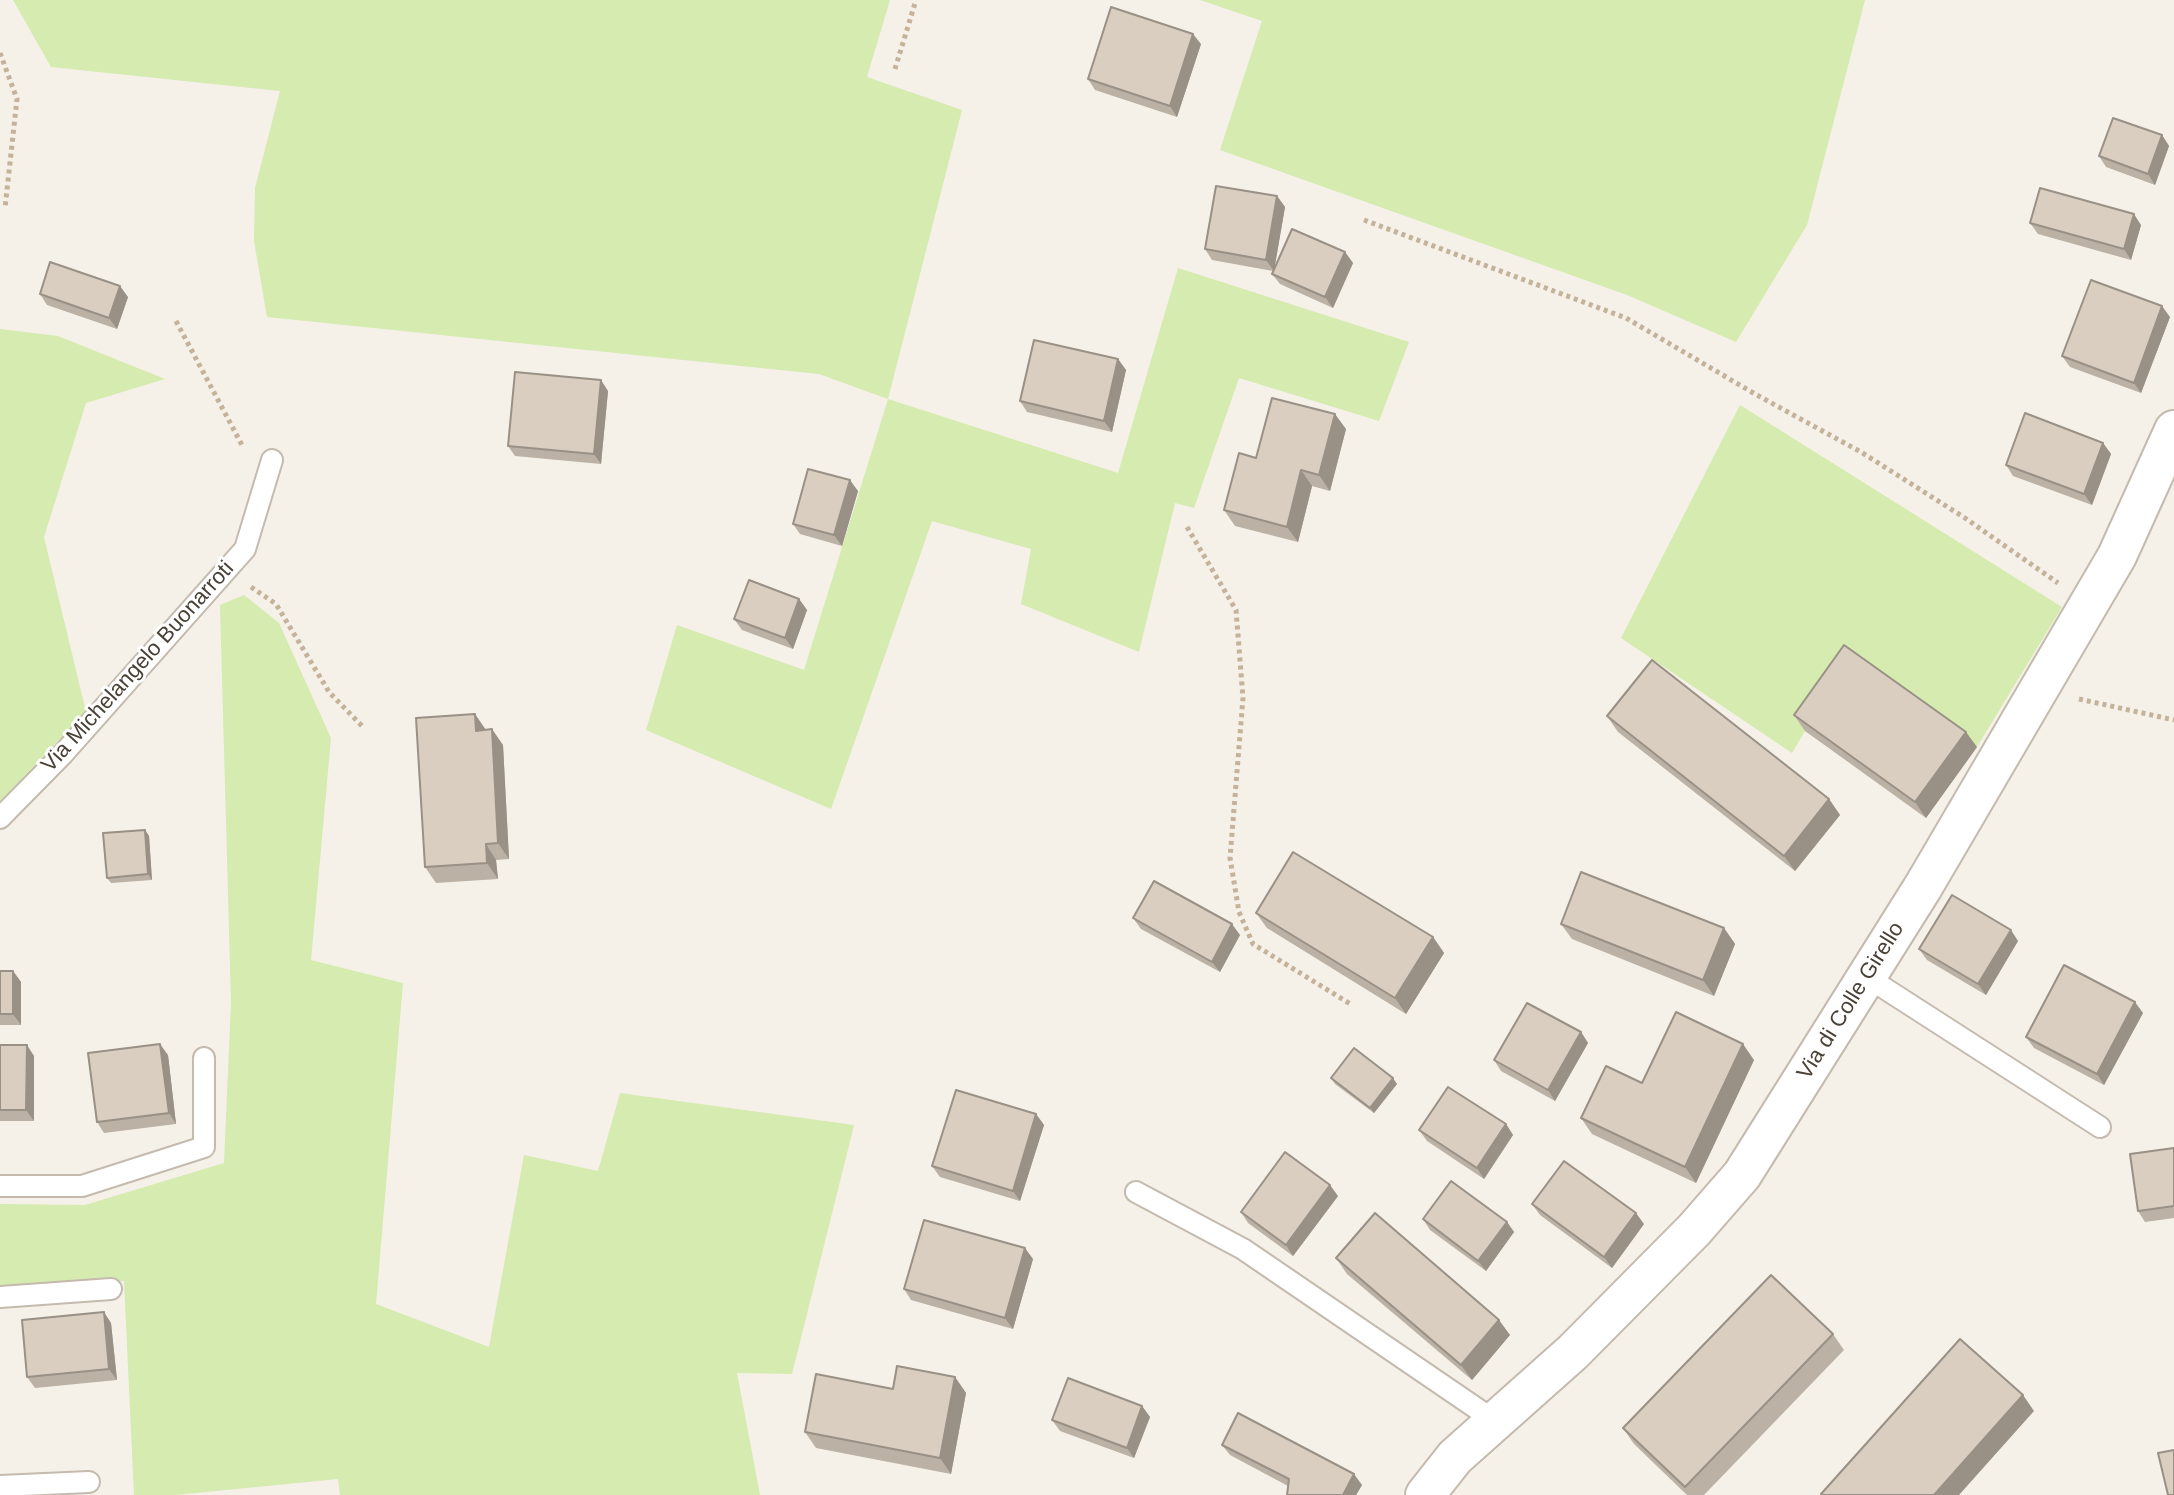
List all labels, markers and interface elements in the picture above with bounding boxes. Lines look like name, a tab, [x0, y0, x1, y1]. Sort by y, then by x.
street label: Via Michelangelo Buonarroti	[36, 556, 240, 778]
street label: Via di Colle Girello	[1792, 917, 1910, 1085]

